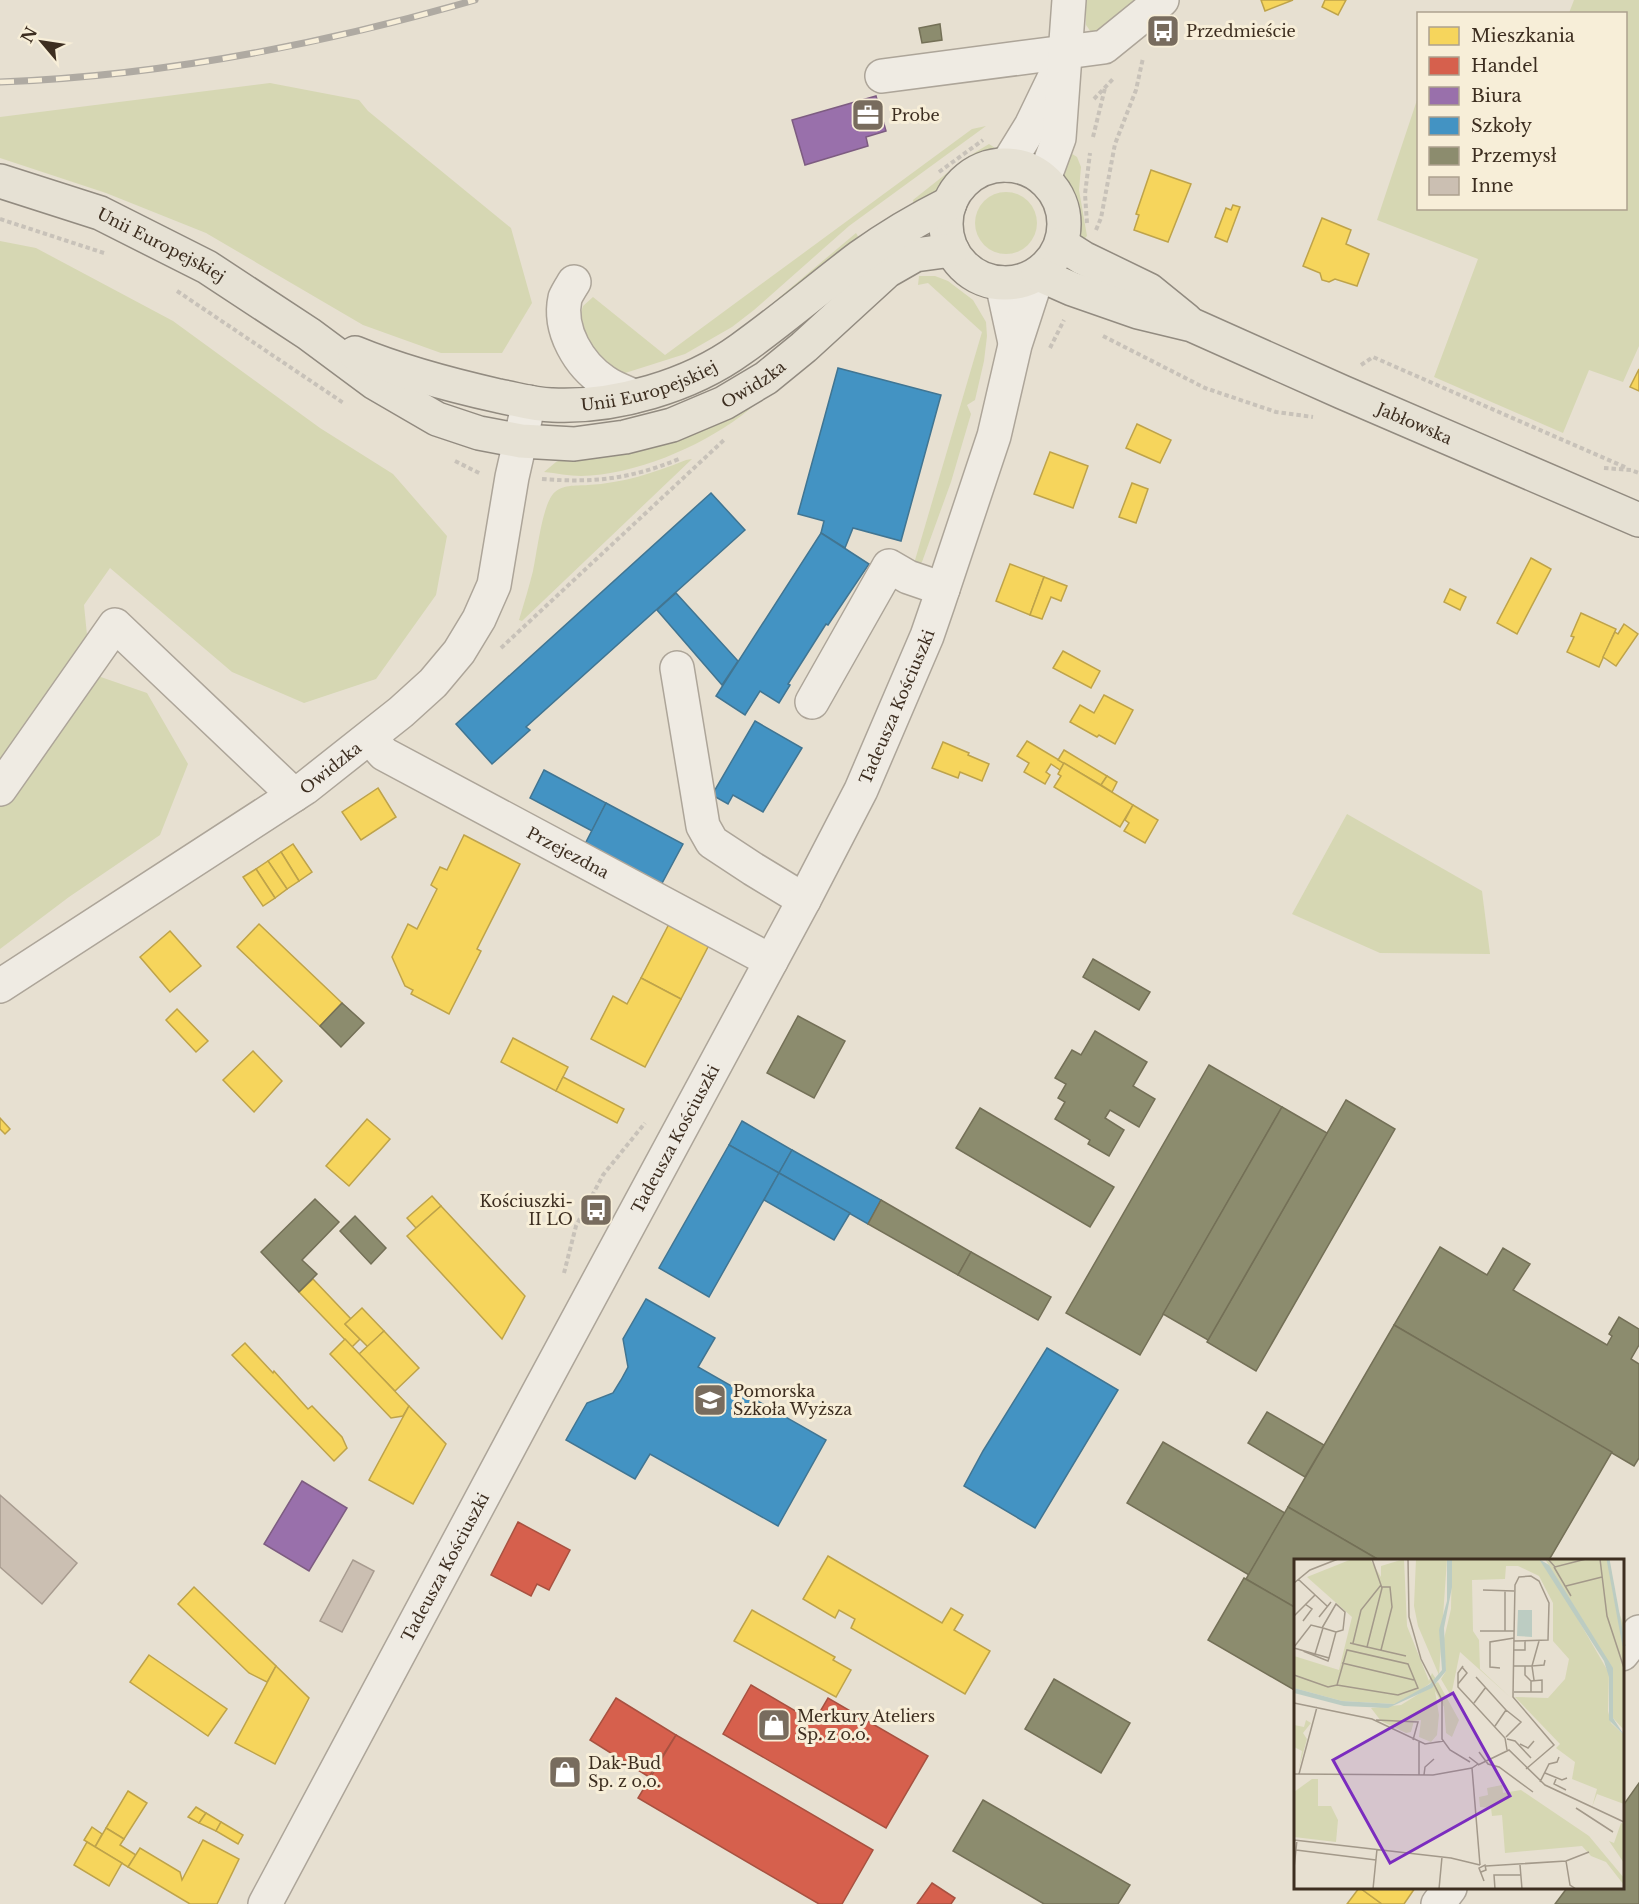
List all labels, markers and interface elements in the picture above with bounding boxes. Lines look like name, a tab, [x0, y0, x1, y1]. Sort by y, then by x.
north arrow	[12, 12, 72, 72]
legend	[1417, 12, 1627, 210]
bus stop icon: Przedmieście	[1145, 13, 1181, 49]
place label: Przedmieście	[1186, 21, 1296, 41]
text: N	[16, 23, 41, 46]
text: Mieszkania	[1471, 25, 1575, 47]
text: Handel	[1471, 55, 1538, 77]
text: Biura	[1471, 85, 1522, 107]
office icon: Probe	[850, 97, 886, 133]
place label: Probe	[891, 105, 940, 125]
text: Szkoły	[1471, 115, 1532, 137]
text: Przemysł	[1471, 145, 1557, 167]
text: Inne	[1471, 175, 1514, 197]
street label: Unii Europejskiej	[94, 203, 229, 286]
street label: Unii Europejskiej	[580, 356, 721, 415]
street label: Owidzka	[717, 356, 790, 412]
street label: Jabłowska	[1372, 398, 1455, 448]
street label: Tadeusza Kościuszki	[855, 626, 939, 787]
street label: Owidzka	[296, 737, 365, 798]
street label: Przejezdna	[523, 822, 613, 883]
street label: Tadeusza Kościuszki	[627, 1061, 724, 1217]
place label: Kościuszki- II LO	[480, 1191, 573, 1229]
bus stop icon: Kościuszki- II LO	[578, 1192, 614, 1228]
place label: Pomorska Szkoła Wyższa	[733, 1381, 852, 1419]
school or university icon: Pomorska Szkoła Wyższa	[692, 1382, 728, 1418]
street label: Tadeusza Kościuszki	[397, 1489, 493, 1645]
inset map	[1294, 1559, 1624, 1889]
place label: Merkury Ateliers Sp. z o.o.	[797, 1706, 935, 1744]
shop icon: Merkury Ateliers Sp. z o.o.	[756, 1707, 792, 1743]
place label: Dak-Bud Sp. z o.o.	[588, 1753, 661, 1791]
shop icon: Dak-Bud Sp. z o.o.	[547, 1754, 583, 1790]

